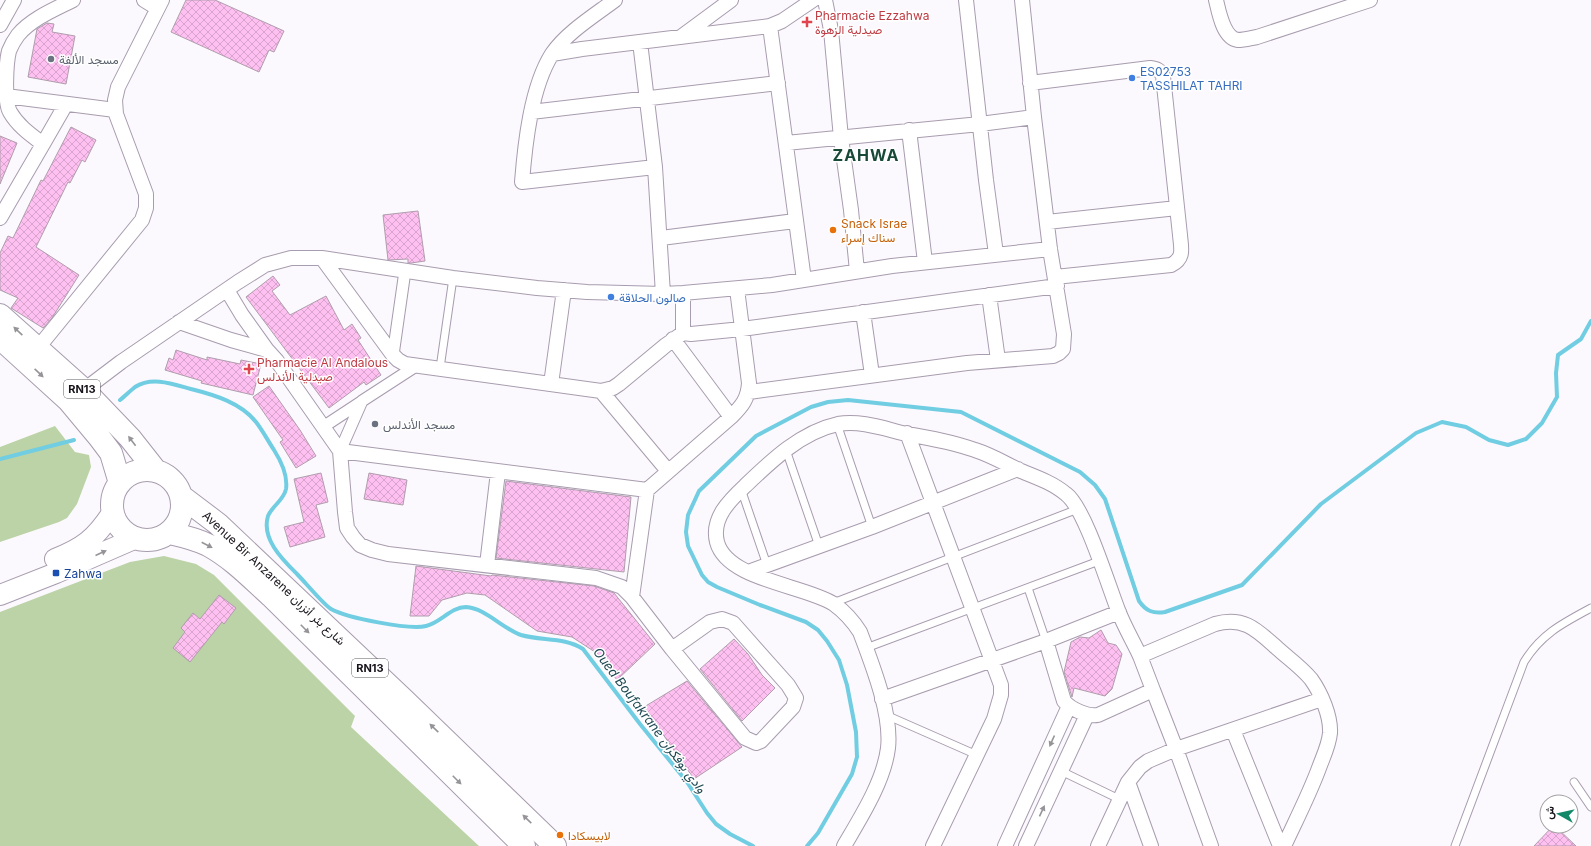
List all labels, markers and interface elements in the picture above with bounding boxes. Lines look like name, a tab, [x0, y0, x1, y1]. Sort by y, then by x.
place label: Pharmacie Ezzahwa صيدلية الزهوة	[815, 8, 929, 38]
marker: Pharmacie Ezzahwa صيدلية الزهوة	[802, 17, 812, 27]
place label: مسجد الألفة	[59, 52, 119, 67]
marker: مسجد الألفة	[46, 54, 56, 64]
place label: ES02753 TASSHILAT TAHRI	[1140, 64, 1243, 93]
marker: ES02753 TASSHILAT TAHRI	[1127, 73, 1137, 83]
district label: ZAHWA	[833, 145, 899, 165]
place label: Snack Israe سناك إسراء	[841, 216, 907, 246]
marker: Snack Israe سناك إسراء	[828, 225, 838, 235]
place label: صالون الحلاقة	[619, 290, 686, 306]
marker: صالون الحلاقة	[606, 292, 616, 302]
one-way arrow	[13, 327, 23, 336]
place label: Pharmacie Al Andalous صيدلية الأندلس	[257, 355, 388, 385]
marker: Pharmacie Al Andalous صيدلية الأندلس	[244, 364, 254, 374]
one-way arrow	[34, 369, 44, 378]
road number: RN13	[64, 380, 100, 398]
place label: مسجد الأندلس	[383, 417, 455, 433]
marker: مسجد الأندلس	[370, 419, 380, 429]
one-way arrow	[128, 435, 136, 446]
street label: Avenue Bir Anzarene شارع بئر أنزران	[198, 508, 349, 650]
one-way arrow	[201, 542, 212, 548]
one-way arrow	[95, 550, 107, 556]
place label: Zahwa	[64, 566, 102, 581]
marker: Zahwa	[51, 568, 61, 578]
one-way arrow	[300, 624, 310, 634]
water label: Oued Boufakrane وادي بوفكران	[588, 644, 710, 798]
road number: RN13	[352, 659, 388, 677]
one-way arrow	[429, 724, 439, 733]
one-way arrow	[1049, 736, 1055, 748]
one-way arrow	[452, 775, 462, 785]
north arrow	[1539, 794, 1579, 834]
one-way arrow	[1039, 805, 1045, 816]
text: ش	[1541, 805, 1557, 820]
one-way arrow	[522, 814, 532, 824]
place label: لابيسكادا	[568, 828, 611, 843]
marker: لابيسكادا	[555, 830, 565, 840]

